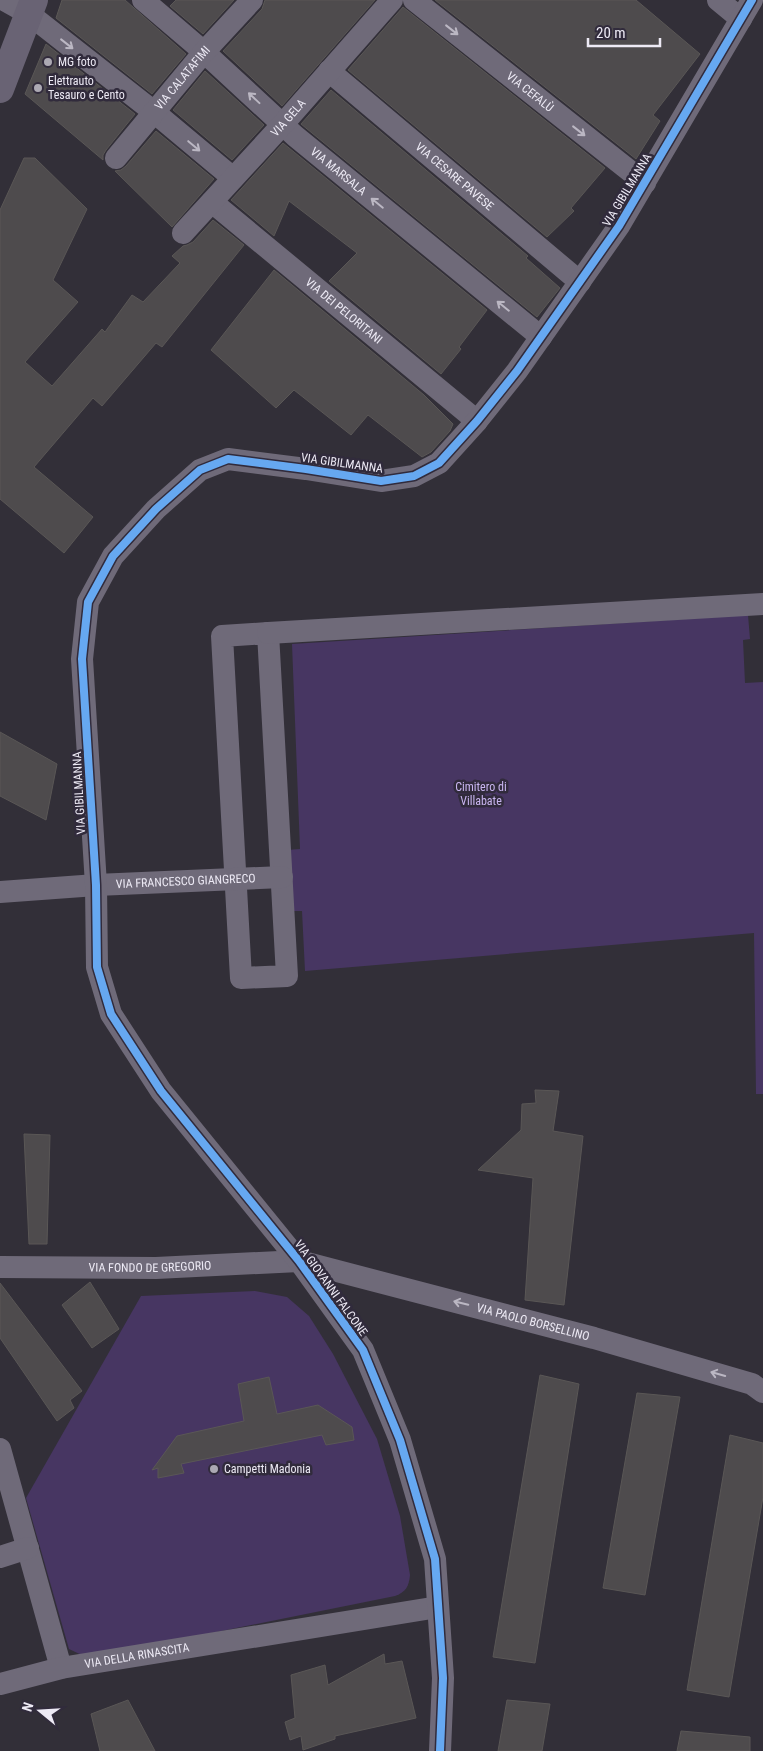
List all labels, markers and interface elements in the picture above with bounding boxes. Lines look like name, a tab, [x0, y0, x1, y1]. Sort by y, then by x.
scale bar	[588, 15, 660, 47]
text: 20 m	[596, 24, 626, 42]
one-way arrow	[445, 25, 458, 36]
one-way arrow	[60, 39, 73, 50]
street label: VIA CALATAFIMI	[152, 43, 213, 113]
place label: MG foto	[58, 55, 96, 69]
marker: MG foto	[42, 56, 54, 68]
street label: VIA CEFALÙ	[504, 69, 557, 115]
place label: Elettrauto Tesauro e Cento	[48, 74, 125, 102]
marker: Elettrauto Tesauro e Cento	[32, 82, 44, 94]
one-way arrow	[247, 92, 260, 104]
street label: VIA GELA	[268, 96, 309, 139]
one-way arrow	[573, 126, 586, 137]
one-way arrow	[187, 140, 200, 151]
street label: VIA CESARE PAVESE	[413, 140, 496, 213]
street label: VIA MARSALA	[308, 145, 369, 198]
street label: VIA GIBILMANNA	[600, 151, 654, 229]
one-way arrow	[371, 198, 384, 209]
street label: VIA DEI PELORITANI	[302, 275, 385, 347]
one-way arrow	[497, 301, 510, 312]
street label: VIA GIBILMANNA	[300, 450, 384, 476]
street label: VIA GIBILMANNA	[70, 751, 88, 835]
park label: Cimitero di Villabate	[455, 780, 507, 808]
street label: VIA FRANCESCO GIANGRECO	[115, 871, 256, 891]
street label: VIA GIOVANNI FALCONE	[292, 1237, 370, 1339]
street label: VIA FONDO DE GREGORIO	[89, 1258, 212, 1275]
one-way arrow	[453, 1298, 469, 1307]
street label: VIA PAOLO BORSELLINO	[475, 1301, 591, 1344]
one-way arrow	[711, 1369, 727, 1378]
place label: Campetti Madonia	[224, 1462, 311, 1476]
marker: Campetti Madonia	[208, 1463, 220, 1475]
street label: VIA DELLA RINASCITA	[83, 1640, 190, 1671]
north arrow	[15, 1686, 65, 1736]
text: N	[19, 1700, 37, 1714]

